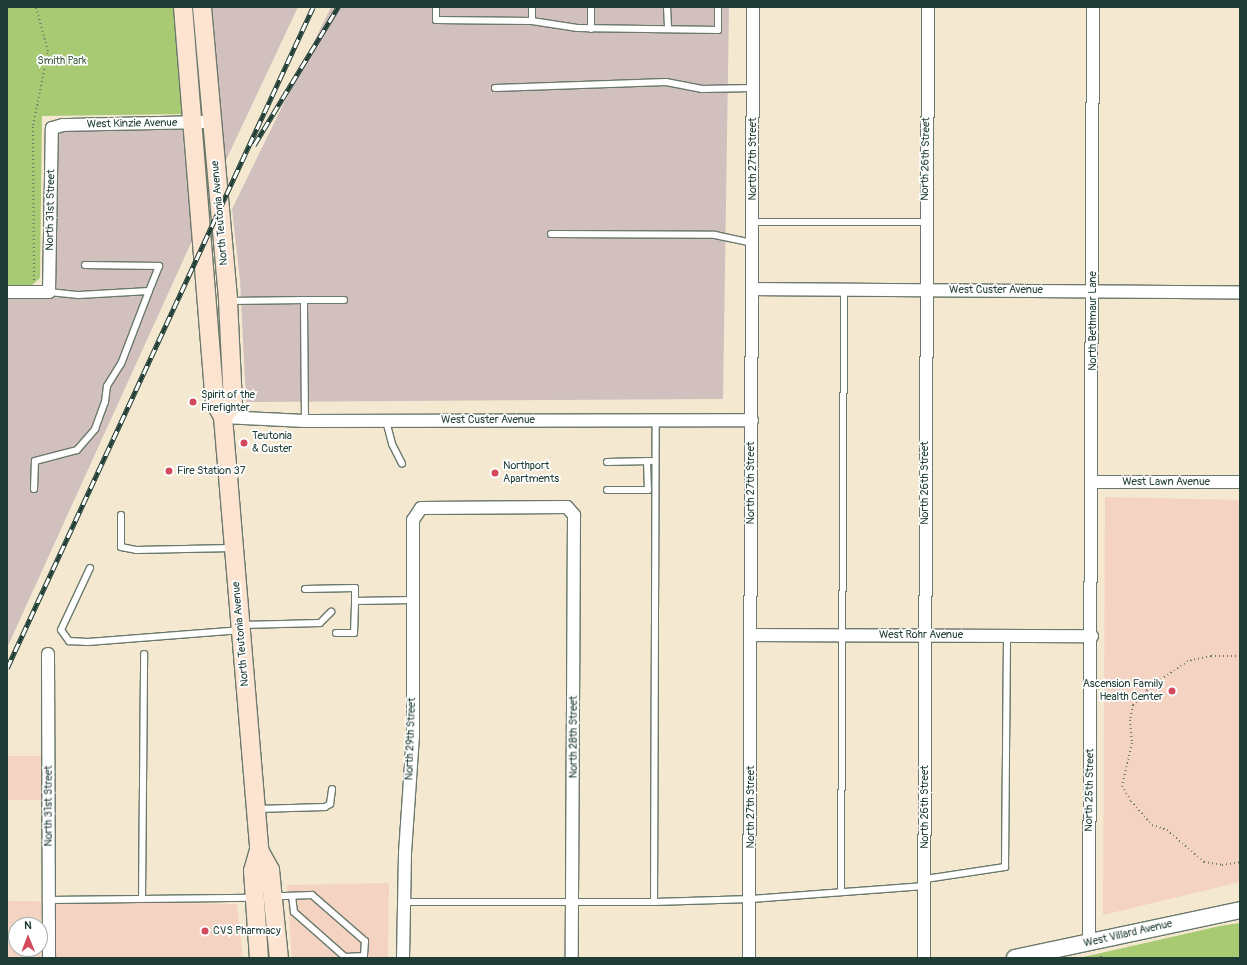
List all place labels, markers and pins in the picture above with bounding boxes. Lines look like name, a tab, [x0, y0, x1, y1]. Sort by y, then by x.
place label: Spirit of the Firefighter	[201, 389, 255, 415]
marker: Spirit of the Firefighter	[188, 397, 198, 407]
place label: Teutonia & Custer	[252, 430, 292, 456]
marker: Teutonia & Custer	[239, 438, 249, 448]
place label: Northport Apartments	[503, 460, 559, 486]
place label: Fire Station 37	[177, 464, 245, 478]
marker: Fire Station 37	[164, 466, 174, 476]
marker: Northport Apartments	[490, 468, 500, 478]
place label: Ascension Family Health Center	[1083, 678, 1163, 704]
marker: Ascension Family Health Center	[1166, 685, 1178, 697]
place label: CVS Pharmacy	[213, 924, 281, 938]
marker: CVS Pharmacy	[200, 926, 210, 936]

